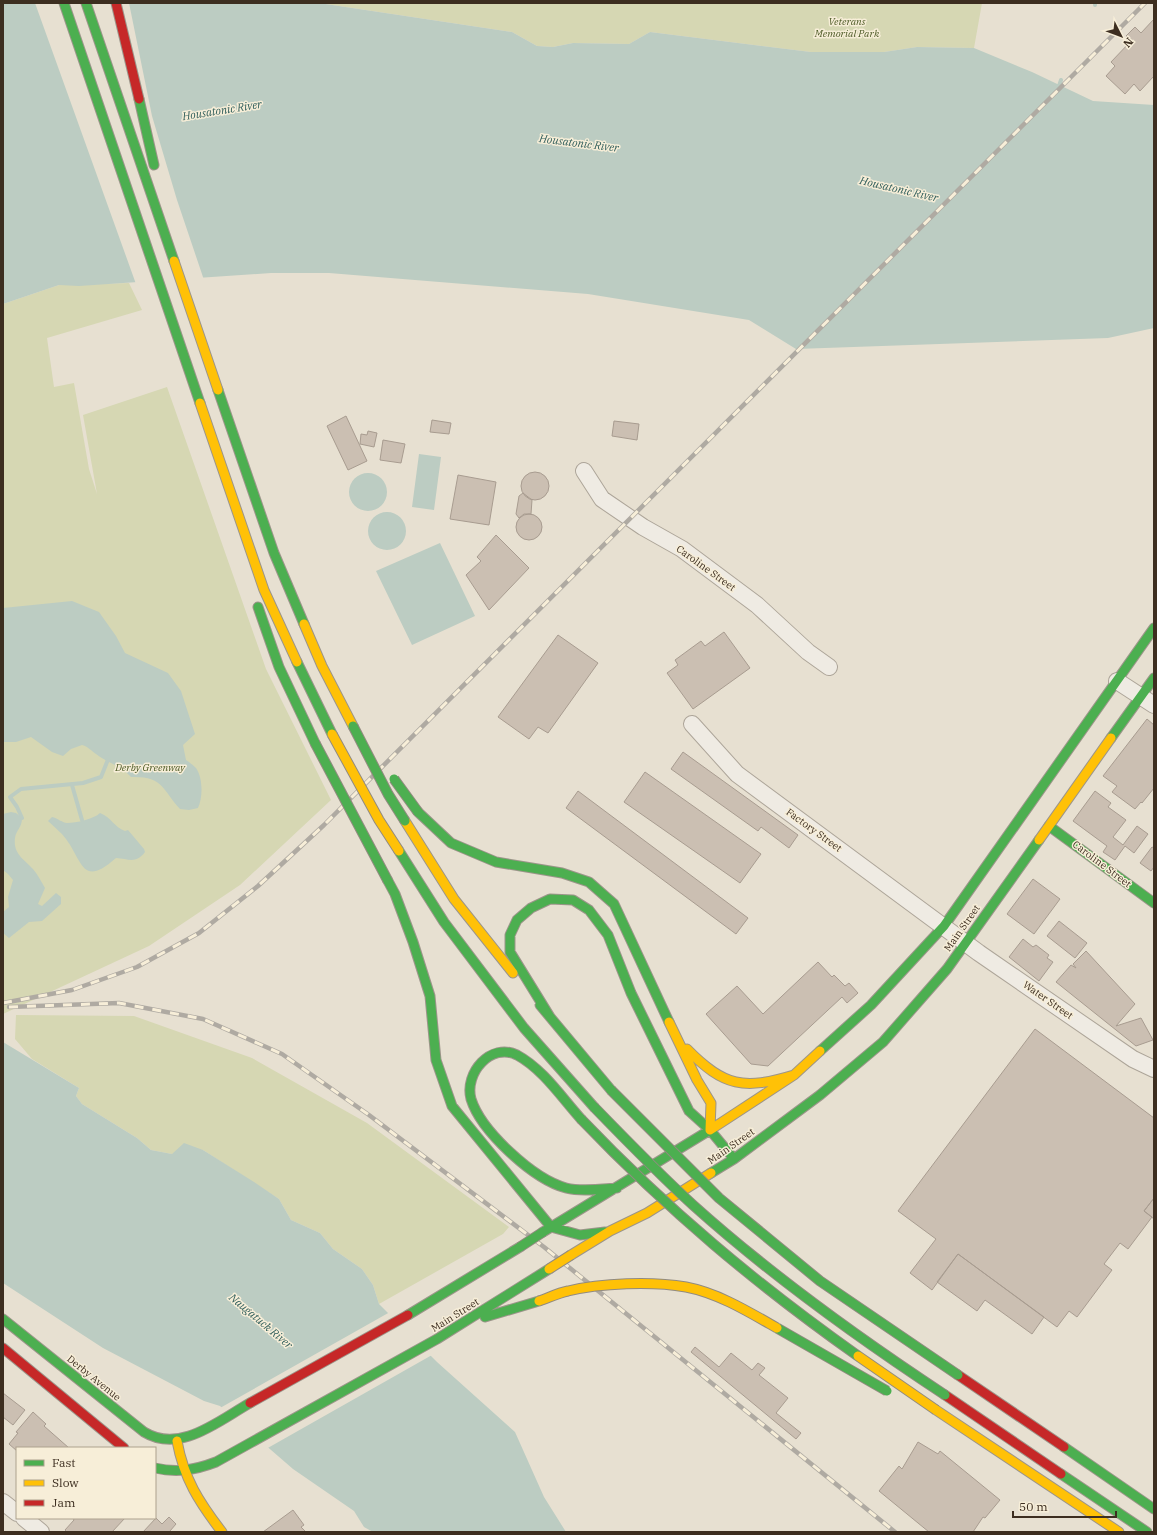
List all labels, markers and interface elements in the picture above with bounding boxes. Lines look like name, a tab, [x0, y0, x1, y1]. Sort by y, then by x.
park label: Veterans Memorial Park	[814, 15, 880, 40]
north arrow	[1101, 16, 1141, 56]
text: N	[1120, 35, 1137, 51]
water label: Housatonic River	[180, 97, 264, 123]
water label: Housatonic River	[537, 131, 621, 155]
water label: Housatonic River	[857, 173, 941, 205]
street label: Caroline Street	[674, 542, 739, 594]
park label: Derby Greenway	[114, 761, 186, 774]
street label: Factory Street	[783, 805, 845, 855]
street label: Caroline Street	[1070, 838, 1134, 891]
street label: Main Street	[941, 902, 983, 954]
street label: Water Street	[1020, 978, 1076, 1022]
street label: Main Street	[705, 1125, 757, 1167]
water label: Naugatuck River	[226, 1290, 297, 1352]
street label: Main Street	[429, 1295, 482, 1335]
street label: Derby Avenue	[64, 1352, 124, 1404]
legend	[16, 1447, 156, 1519]
text: Fast	[52, 1455, 76, 1470]
text: Slow	[52, 1475, 79, 1490]
scale bar	[1013, 1493, 1116, 1519]
text: Jam	[52, 1495, 76, 1510]
text: 50 m	[1019, 1499, 1048, 1514]

